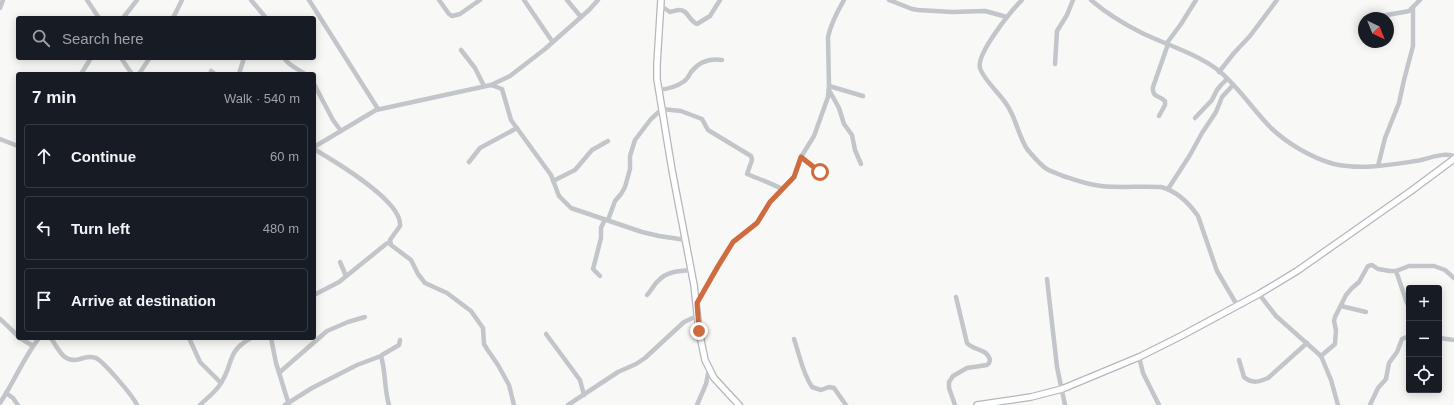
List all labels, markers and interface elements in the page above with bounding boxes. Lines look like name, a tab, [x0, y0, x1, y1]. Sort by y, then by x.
north arrow	[1358, 12, 1394, 48]
search box	[16, 16, 316, 60]
icon: search	[30, 27, 52, 49]
text: Search here	[62, 30, 144, 47]
text: 7 min	[32, 88, 76, 107]
text: Walk · 540 m	[224, 91, 300, 106]
icon: ahead	[33, 145, 55, 167]
text: Continue	[71, 148, 136, 165]
text: 60 m	[270, 149, 299, 164]
route start	[811, 163, 829, 181]
icon: left	[33, 217, 55, 239]
text: Turn left	[71, 220, 130, 237]
text: 480 m	[263, 221, 299, 236]
map controls	[1406, 285, 1442, 393]
button: +	[1406, 285, 1442, 321]
icon: arrive	[33, 289, 55, 311]
text: Arrive at destination	[71, 292, 216, 309]
button: −	[1406, 321, 1442, 357]
route end	[690, 322, 708, 340]
button: locate	[1406, 357, 1442, 393]

